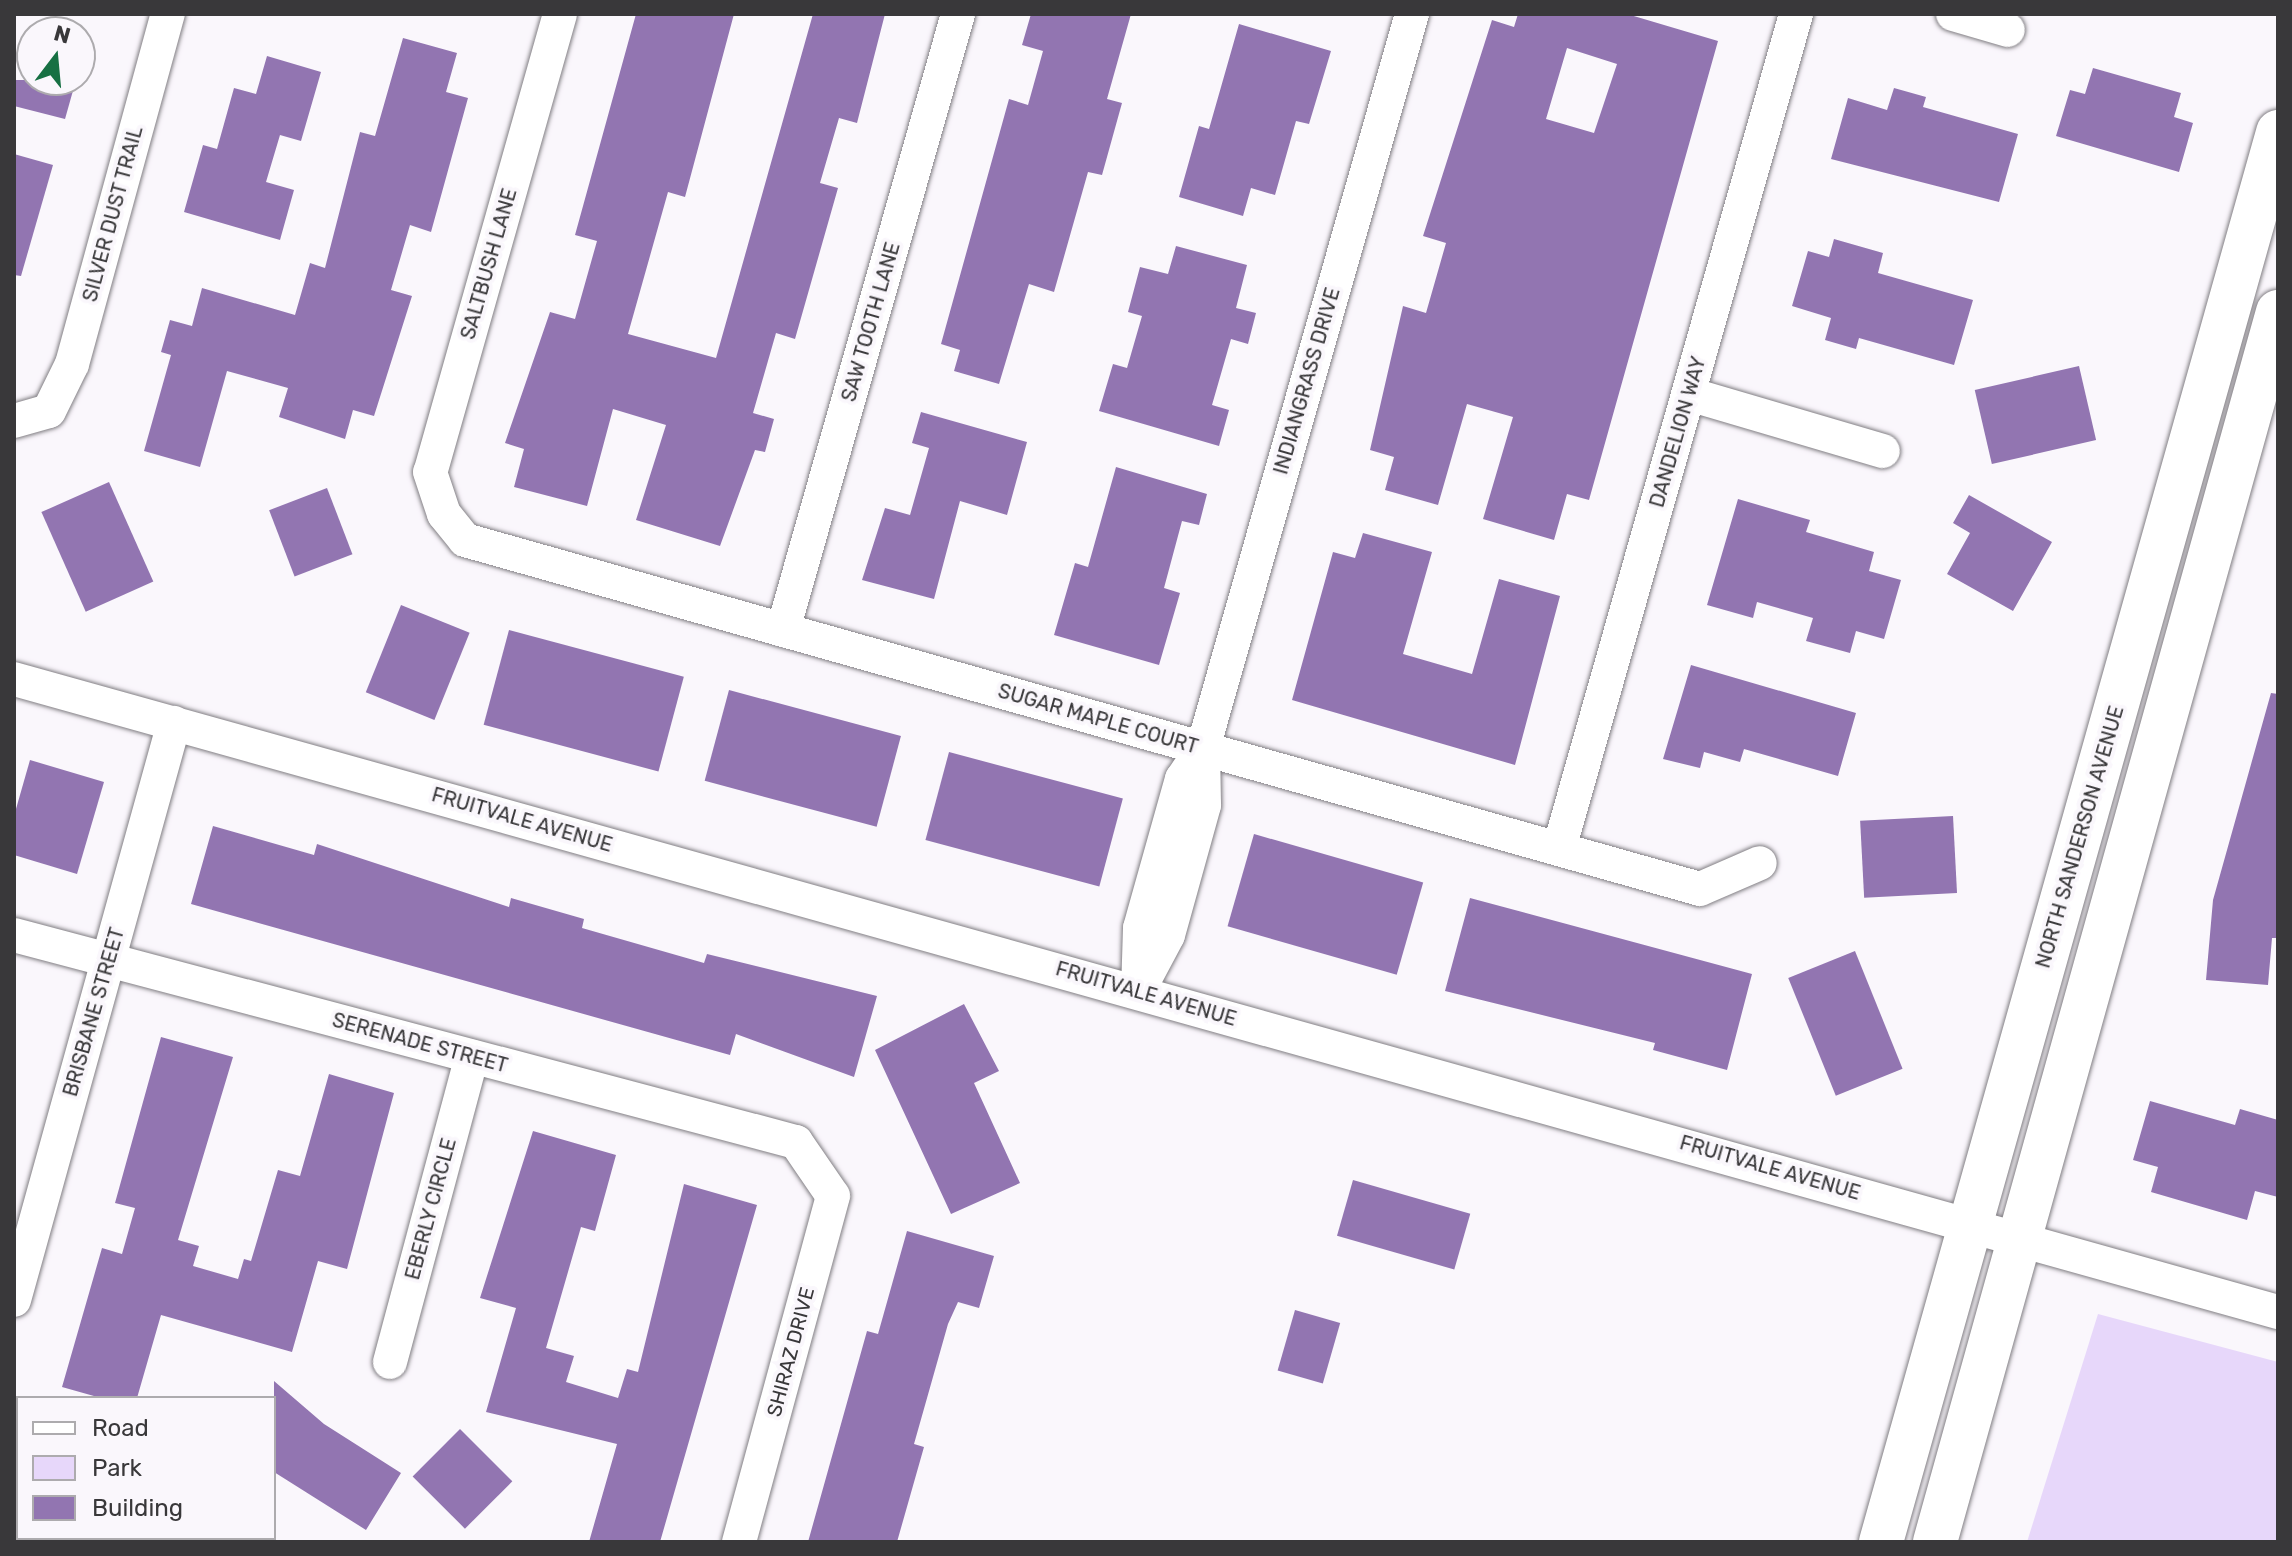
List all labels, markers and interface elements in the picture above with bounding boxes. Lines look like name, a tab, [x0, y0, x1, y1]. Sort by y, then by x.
north arrow	[16, 16, 96, 96]
text: N	[51, 19, 74, 50]
street label: SILVER DUST TRAIL	[78, 123, 148, 305]
street label: SALTBUSH LANE	[456, 186, 522, 342]
street label: SAW TOOTH LANE	[837, 239, 905, 405]
street label: INDIANGRASS DRIVE	[1269, 285, 1345, 477]
street label: DANDELION WAY	[1645, 354, 1711, 510]
street label: SUGAR MAPLE COURT	[995, 679, 1201, 759]
street label: NORTH SANDERSON AVENUE	[2031, 703, 2129, 971]
street label: FRUITVALE AVENUE	[429, 783, 615, 857]
street label: BRISBANE STREET	[58, 925, 130, 1099]
street label: FRUITVALE AVENUE	[1053, 957, 1239, 1031]
street label: SERENADE STREET	[330, 1008, 510, 1078]
street label: FRUITVALE AVENUE	[1677, 1131, 1863, 1205]
street label: EBERLY CIRCLE	[400, 1135, 462, 1283]
street label: SHIRAZ DRIVE	[762, 1285, 820, 1419]
legend	[16, 1396, 276, 1540]
text: Road	[92, 1414, 149, 1442]
text: Park	[92, 1454, 142, 1482]
text: Building	[92, 1494, 183, 1522]

